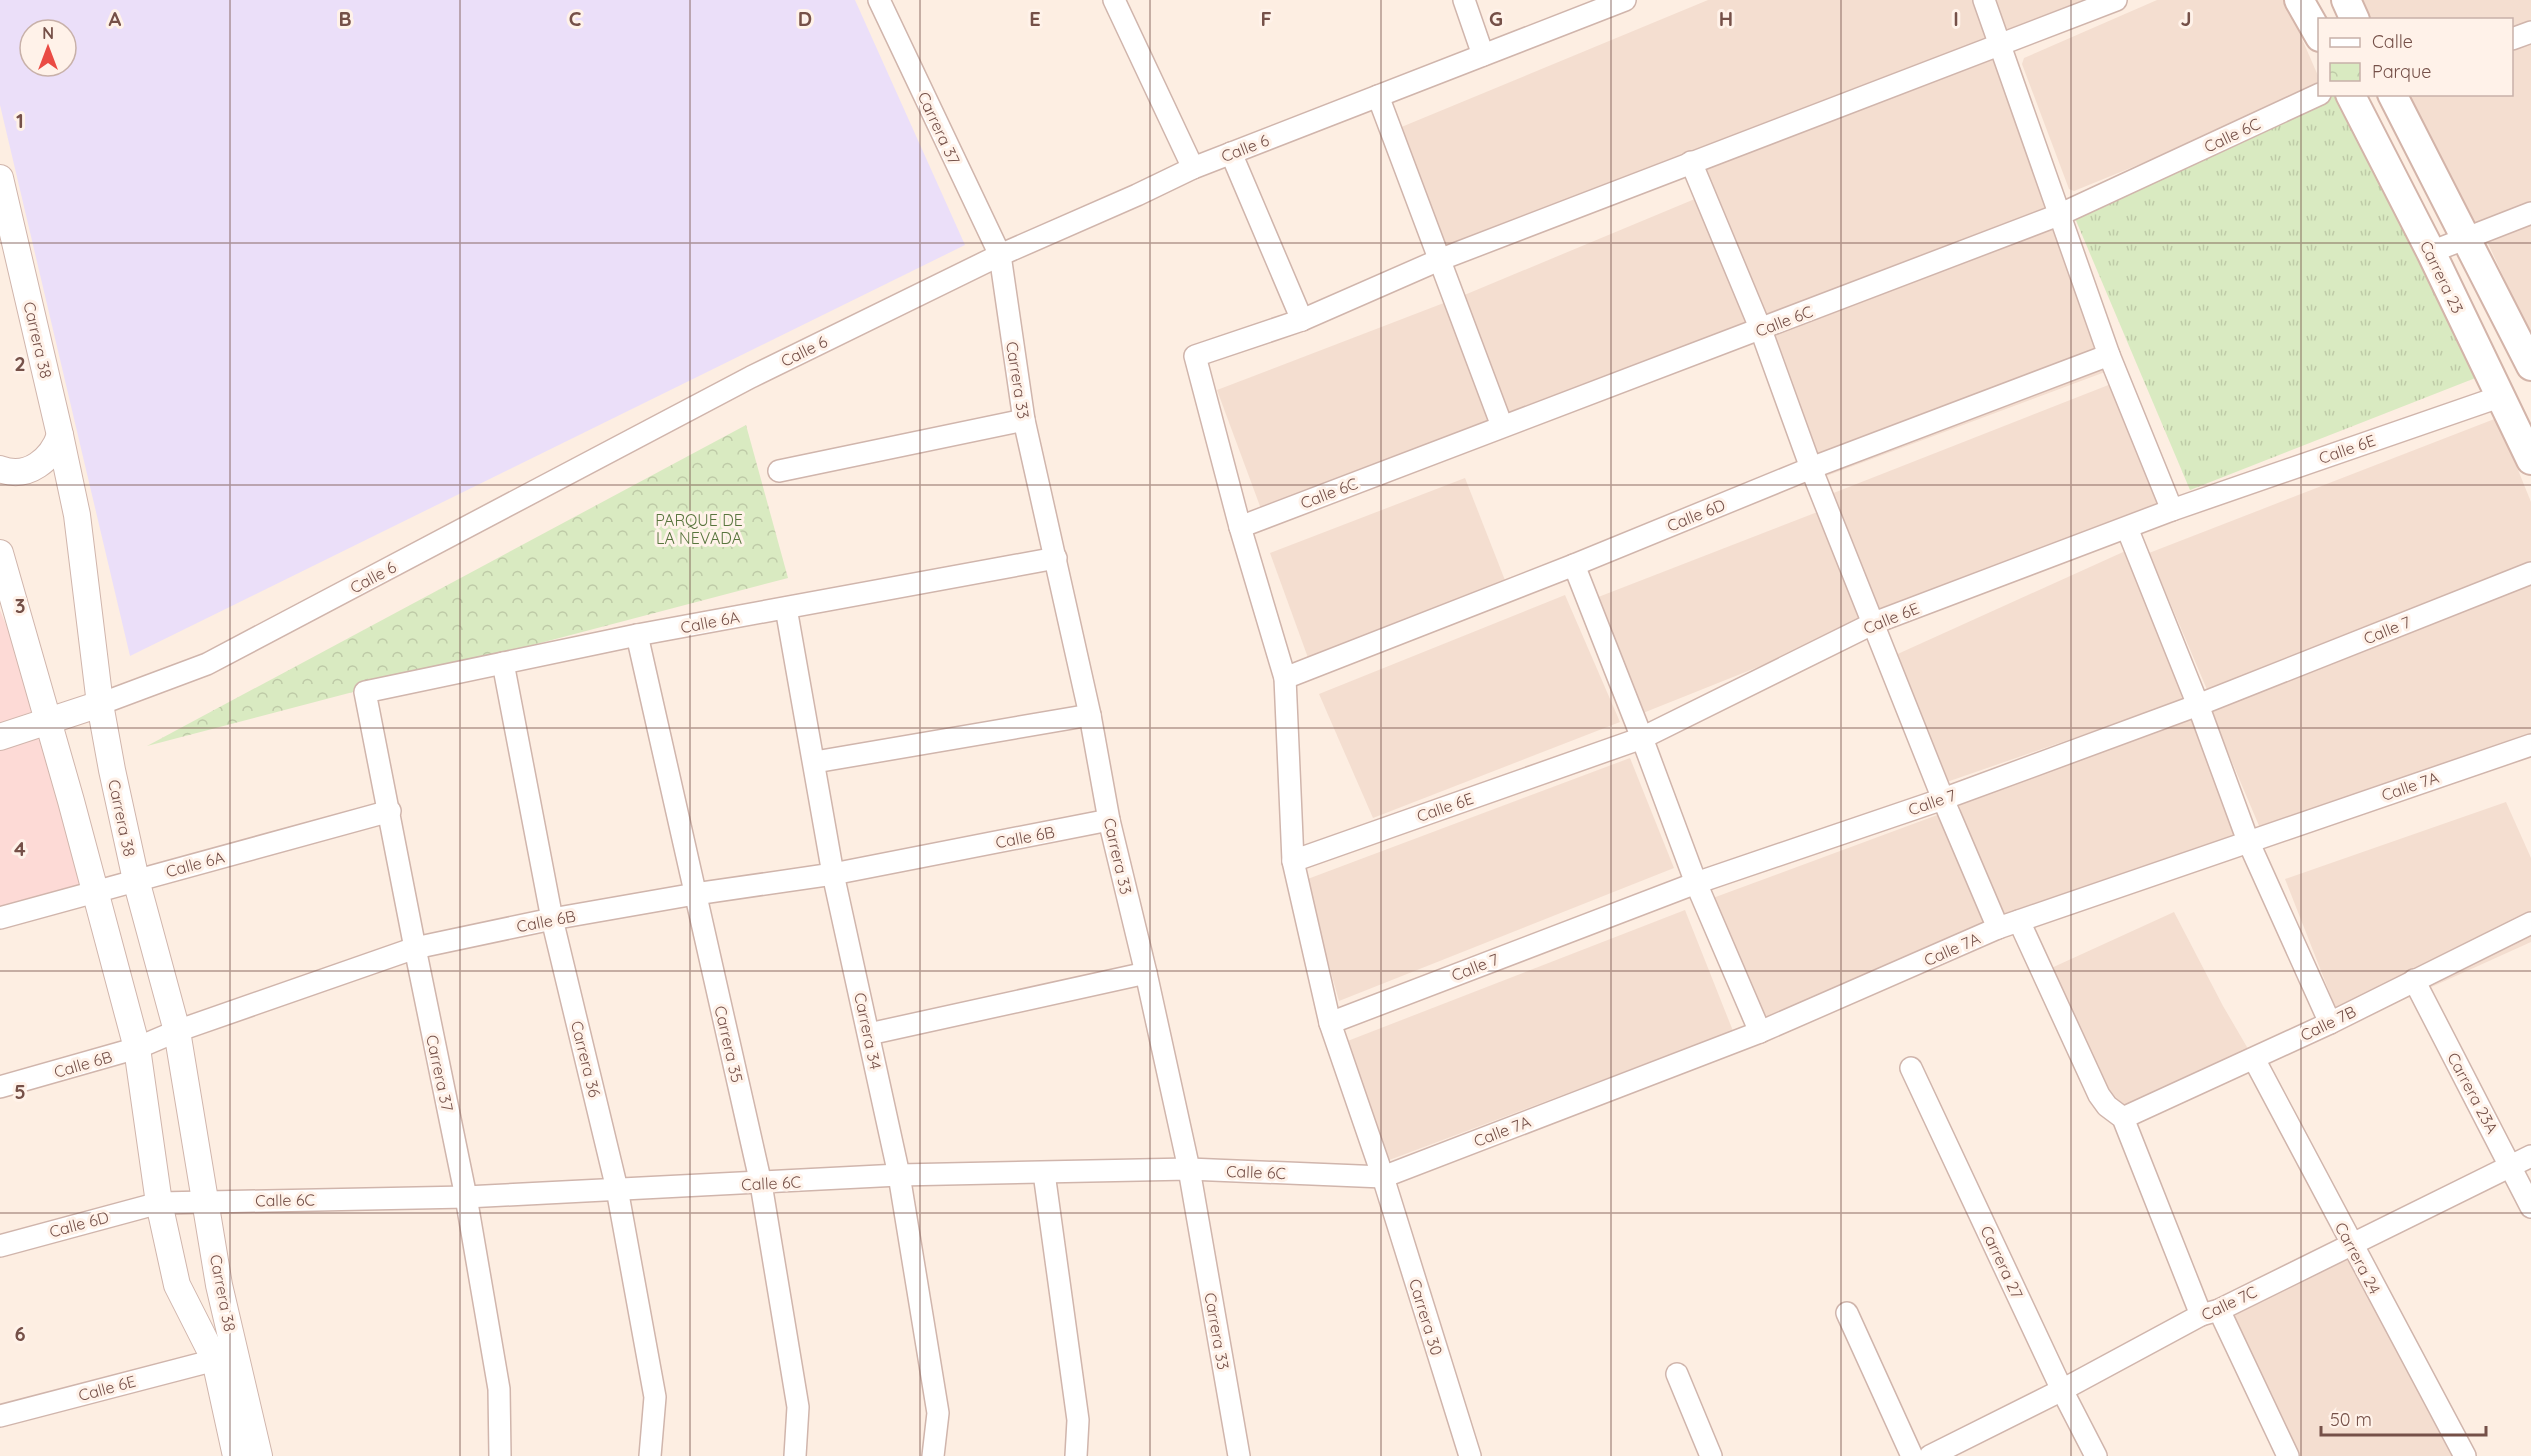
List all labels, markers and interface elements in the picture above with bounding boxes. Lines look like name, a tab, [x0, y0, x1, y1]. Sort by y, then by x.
text: A	[109, 6, 122, 31]
text: B	[338, 6, 352, 31]
text: C	[569, 6, 582, 31]
text: D	[798, 6, 812, 31]
text: E	[1029, 6, 1041, 31]
text: F	[1260, 6, 1272, 31]
text: G	[1489, 6, 1503, 31]
text: H	[1719, 6, 1733, 31]
text: I	[1953, 6, 1959, 31]
text: J	[2180, 6, 2192, 31]
north arrow	[18, 18, 78, 78]
legend	[2318, 18, 2513, 96]
text: N	[42, 23, 54, 43]
text: Calle	[2372, 30, 2413, 53]
text: Parque	[2372, 60, 2431, 83]
street label: Carrera 37	[914, 89, 964, 167]
text: 1	[16, 108, 24, 133]
street label: Calle 6C	[2201, 113, 2263, 157]
street label: Calle 6	[1218, 130, 1272, 166]
street label: Carrera 23	[2416, 237, 2468, 317]
street label: Carrera 38	[19, 300, 57, 380]
street label: Calle 6C	[1752, 301, 1816, 341]
street label: Calle 6	[777, 331, 831, 371]
street label: Carrera 33	[1002, 340, 1034, 420]
text: 2	[14, 351, 26, 376]
street label: Calle 6E	[2316, 430, 2378, 468]
street label: Calle 6C	[1297, 473, 1361, 513]
street label: Calle 6D	[1664, 494, 1728, 536]
park label: PARQUE DE LA NEVADA	[655, 510, 743, 548]
street label: Calle 6	[347, 556, 400, 597]
text: 3	[15, 593, 25, 618]
street label: Calle 6E	[1860, 598, 1922, 638]
street label: Calle 6A	[679, 606, 741, 638]
street label: Calle 7	[2361, 612, 2413, 648]
street label: Calle 7A	[2379, 767, 2441, 805]
street label: Carrera 38	[104, 778, 140, 858]
street label: Calle 7	[1906, 785, 1958, 819]
street label: Calle 6E	[1414, 788, 1476, 826]
street label: Carrera 33	[1099, 816, 1137, 896]
street label: Calle 6B	[994, 821, 1056, 853]
text: 4	[14, 836, 26, 861]
street label: Calle 6A	[164, 847, 226, 881]
street label: Calle 6B	[515, 905, 577, 937]
street label: Calle 7A	[1921, 928, 1983, 970]
street label: Calle 7	[1449, 949, 1501, 985]
street label: Carrera 34	[850, 991, 886, 1071]
street label: Calle 7B	[2297, 1001, 2359, 1045]
street label: Carrera 35	[710, 1004, 748, 1084]
street label: Carrera 36	[567, 1019, 605, 1100]
street label: Carrera 37	[422, 1033, 458, 1113]
street label: Calle 6B	[52, 1046, 114, 1082]
street label: Carrera 23A	[2443, 1049, 2503, 1137]
text: 5	[14, 1079, 26, 1104]
street label: Calle 7A	[1471, 1111, 1533, 1151]
street label: Calle 6C	[1226, 1161, 1286, 1183]
street label: Calle 6C	[741, 1171, 801, 1195]
street label: Calle 6C	[255, 1189, 315, 1211]
street label: Calle 6D	[47, 1206, 111, 1242]
street label: Carrera 24	[2331, 1219, 2385, 1297]
street label: Carrera 27	[1976, 1222, 2028, 1302]
street label: Carrera 38	[206, 1253, 240, 1333]
street label: Carrera 30	[1405, 1276, 1447, 1358]
street label: Calle 7C	[2198, 1281, 2260, 1325]
street label: Carrera 33	[1200, 1291, 1234, 1371]
text: 6	[14, 1321, 26, 1346]
street label: Calle 6E	[76, 1371, 138, 1405]
scale bar	[2321, 1399, 2486, 1437]
text: 50 m	[2330, 1408, 2372, 1431]

